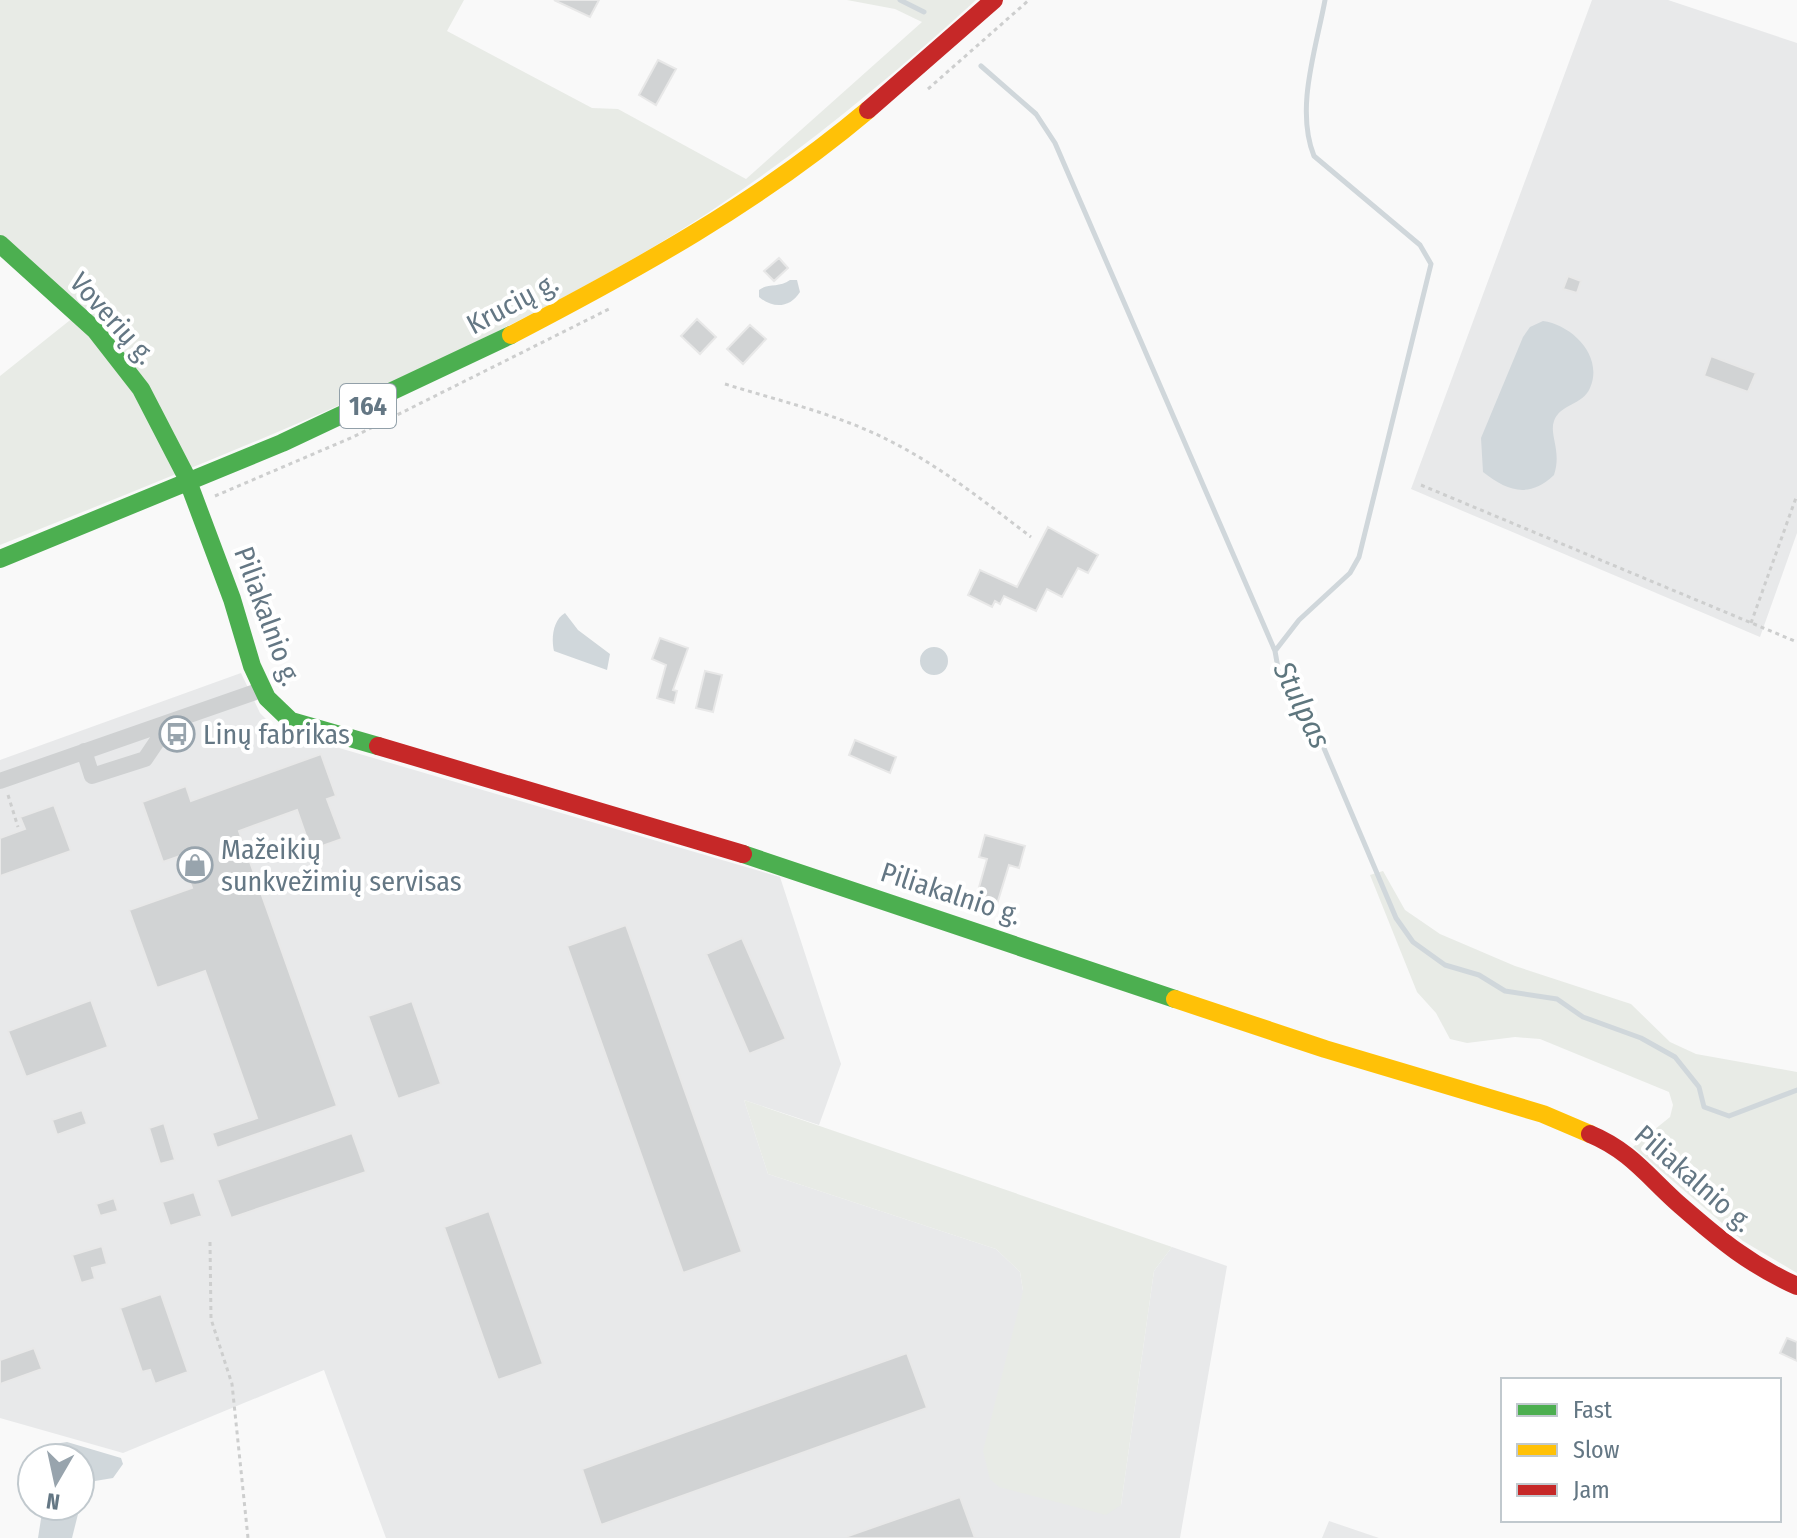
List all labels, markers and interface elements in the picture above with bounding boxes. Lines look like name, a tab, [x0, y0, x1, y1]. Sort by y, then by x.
street label: Voverių g.	[63, 266, 162, 371]
street label: Krucių g.	[461, 266, 564, 341]
road number: 164	[340, 384, 396, 428]
street label: Piliakalnio g.	[227, 542, 308, 690]
water label: Stulpas	[1265, 655, 1338, 754]
bus stop icon: Linų fabrikas	[158, 715, 196, 753]
place label: Linų fabrikas	[203, 718, 350, 751]
place label: Mažeikių sunkvežimių servisas	[221, 833, 462, 898]
shop icon: Mažeikių sunkvežimių servisas	[176, 846, 214, 884]
street label: Piliakalnio g.	[877, 855, 1025, 932]
street label: Piliakalnio g.	[1628, 1118, 1759, 1239]
legend	[1501, 1378, 1781, 1522]
text: Fast	[1573, 1396, 1612, 1424]
text: Slow	[1573, 1436, 1620, 1464]
north arrow	[16, 1442, 96, 1522]
text: Jam	[1573, 1476, 1610, 1504]
text: N	[44, 1487, 62, 1516]

